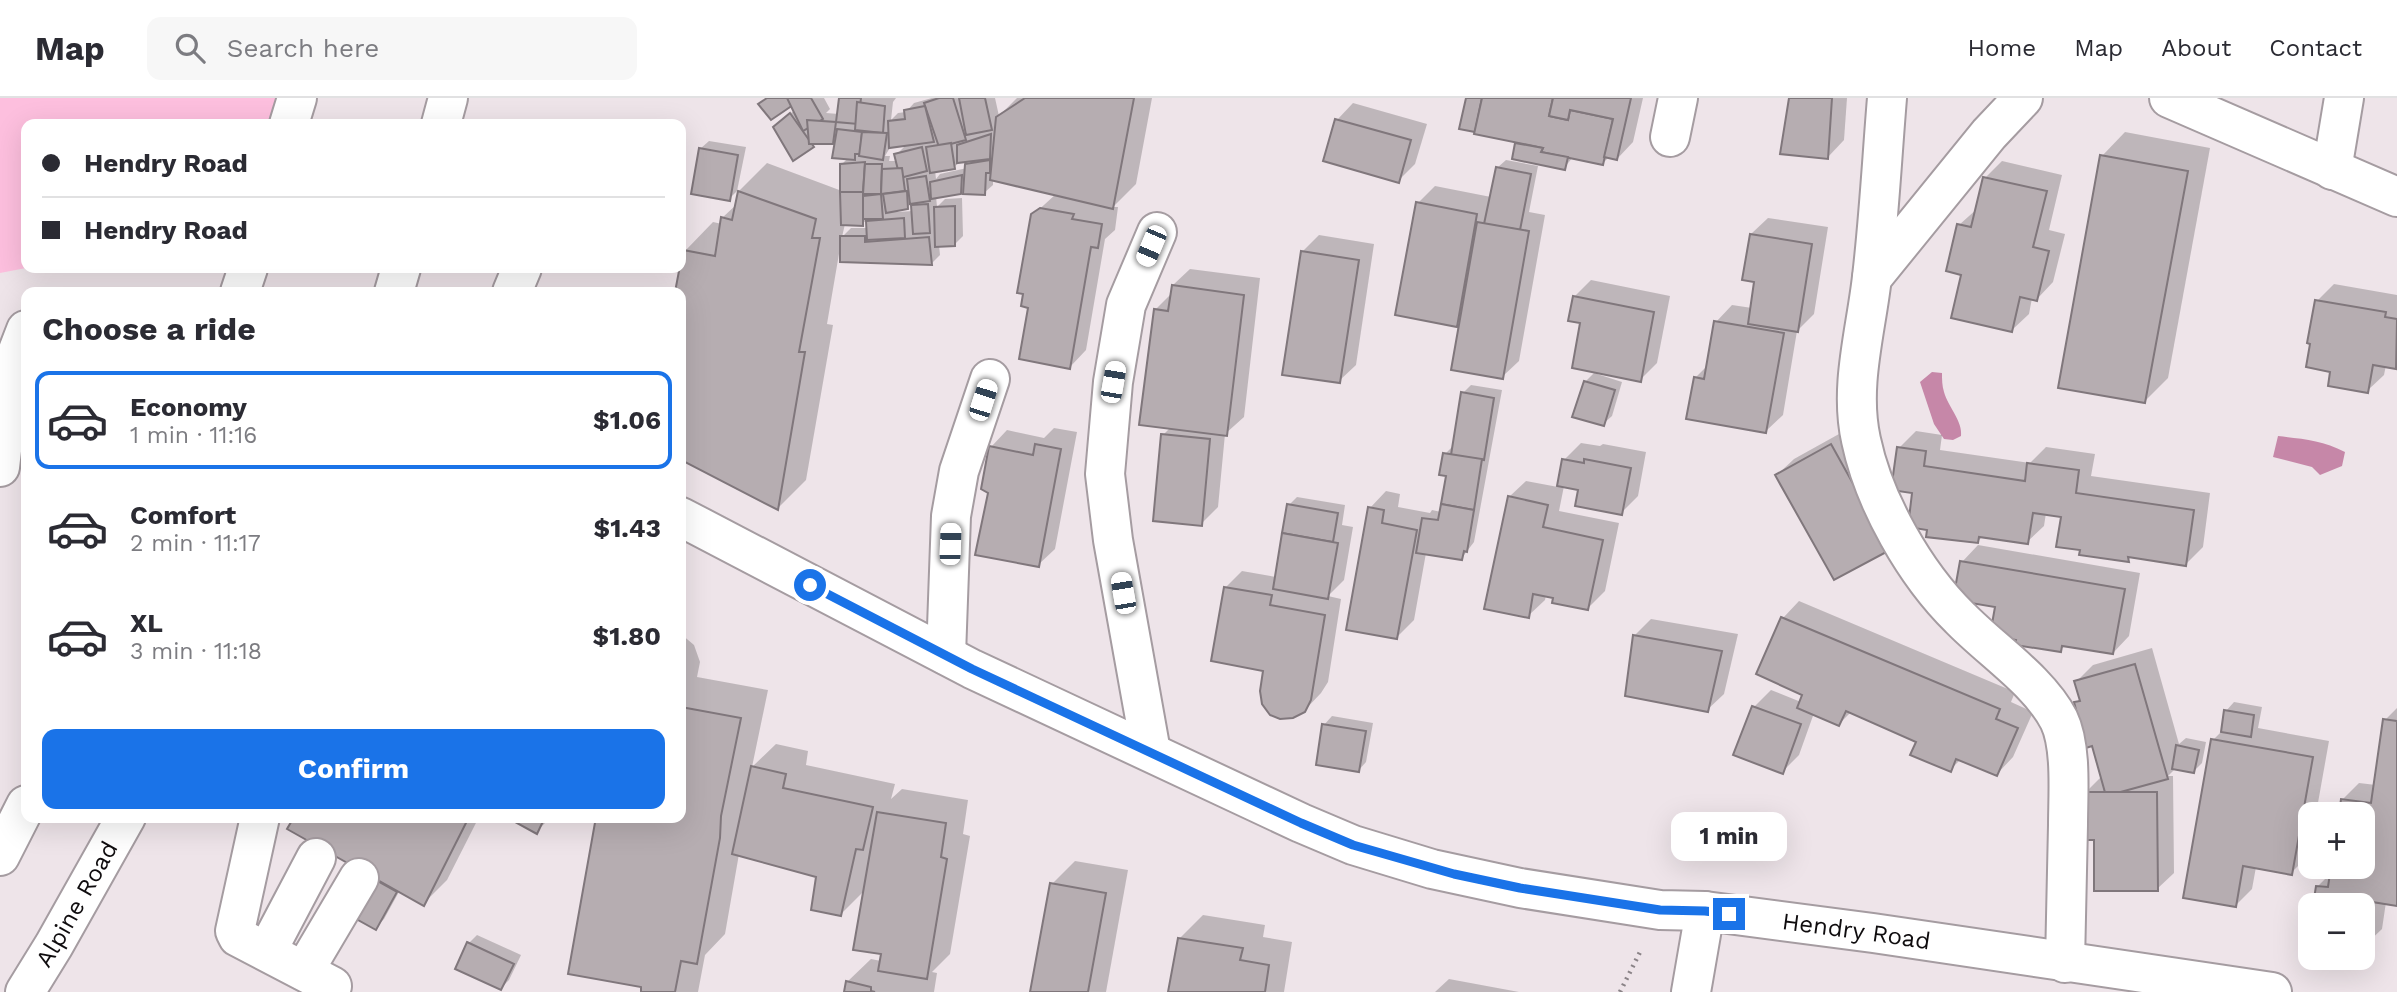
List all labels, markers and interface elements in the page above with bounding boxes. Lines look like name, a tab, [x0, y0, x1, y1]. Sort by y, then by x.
search box	[147, 17, 637, 80]
text: Map	[35, 29, 105, 68]
icon: search	[171, 29, 209, 67]
text: Search here	[227, 33, 379, 63]
text: Home	[1968, 34, 2036, 62]
text: Map	[2074, 34, 2123, 62]
text: About	[2161, 34, 2231, 62]
text: Contact	[2269, 34, 2362, 62]
text: Hendry Road	[84, 148, 248, 178]
text: Hendry Road	[84, 215, 248, 245]
car	[1134, 223, 1169, 269]
text: Choose a ride	[42, 310, 256, 348]
car	[1100, 359, 1127, 405]
car	[967, 377, 1000, 423]
icon: car	[46, 389, 109, 452]
text: Economy	[130, 392, 247, 422]
text: $1.06	[593, 405, 661, 435]
text: 1 min · 11:16	[130, 422, 257, 449]
icon: car	[46, 497, 109, 560]
text: Comfort	[130, 500, 236, 530]
text: $1.43	[593, 513, 661, 543]
car	[939, 523, 962, 565]
text: 2 min · 11:17	[130, 530, 261, 557]
route start	[794, 569, 826, 601]
car	[1110, 570, 1137, 616]
icon: car	[46, 605, 109, 668]
text: XL	[130, 608, 163, 638]
text: $1.80	[593, 621, 661, 651]
text: 3 min · 11:18	[130, 638, 262, 665]
button: Confirm	[42, 729, 665, 809]
map controls	[2298, 802, 2375, 970]
button: +	[2298, 802, 2375, 879]
callout: 1 min	[1671, 812, 1787, 862]
text: 1 min	[1699, 823, 1759, 850]
street label: Alpine Road	[30, 836, 123, 972]
button: −	[2298, 893, 2375, 970]
route end	[1713, 898, 1745, 930]
street label: Hendry Road	[1780, 907, 1932, 955]

